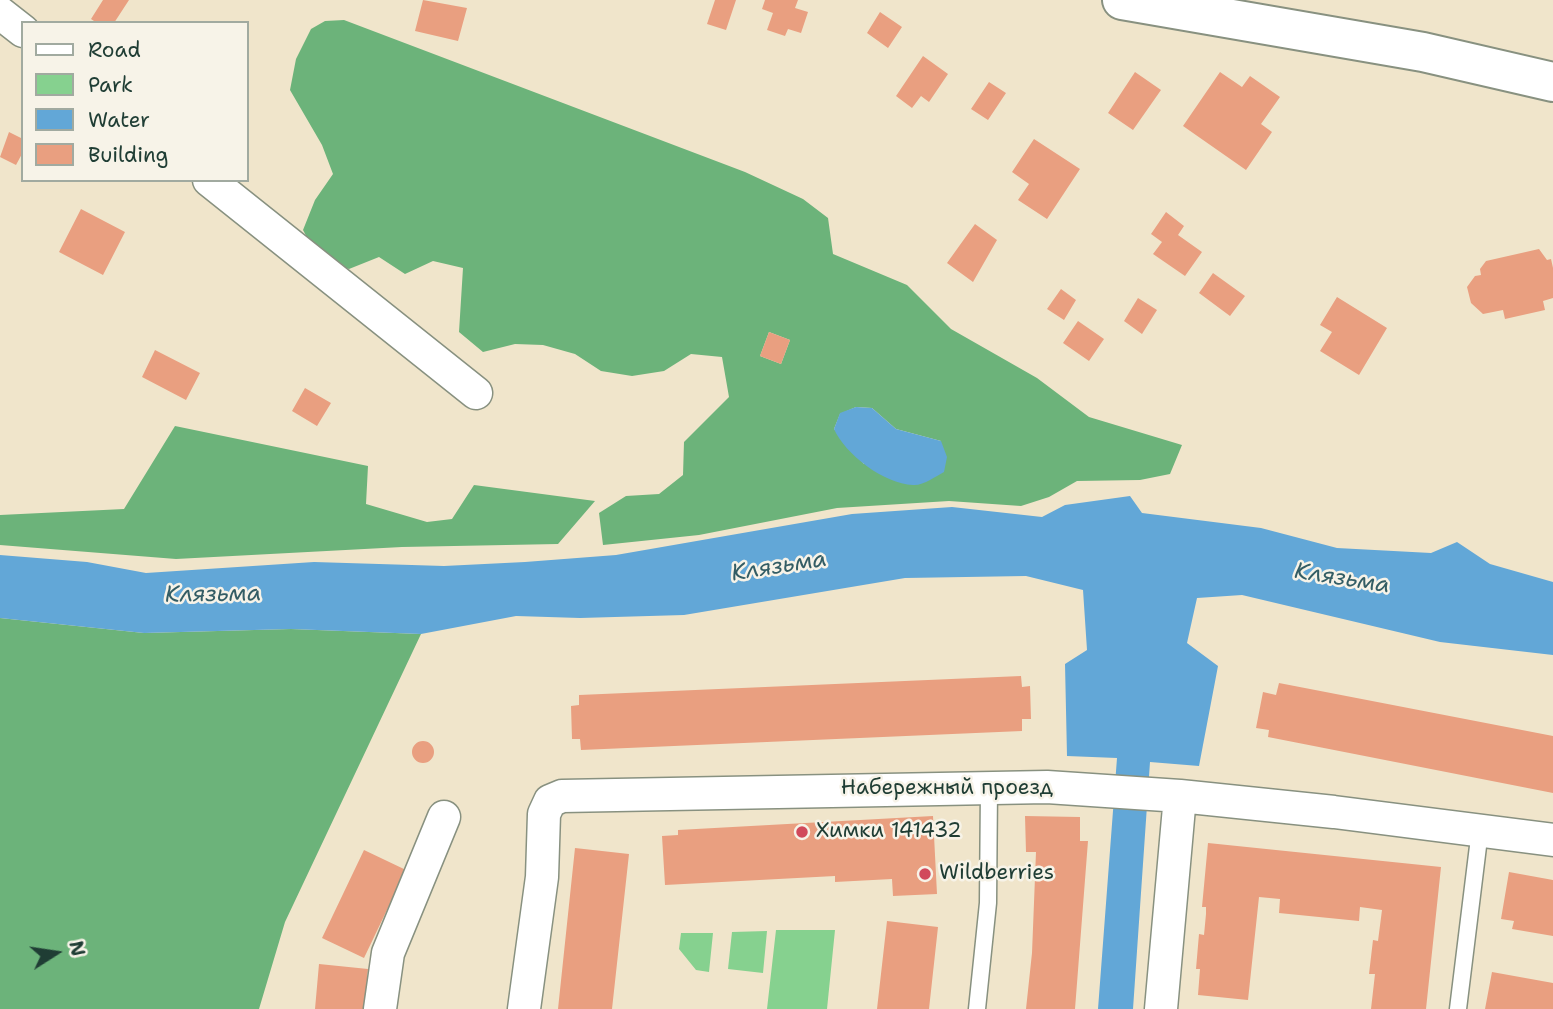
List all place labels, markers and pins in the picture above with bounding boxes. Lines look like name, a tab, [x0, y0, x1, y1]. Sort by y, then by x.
place label: Химки 141432	[816, 819, 962, 845]
marker: Химки 141432	[794, 824, 810, 840]
place label: Wildberries	[939, 861, 1054, 887]
marker: Wildberries	[917, 866, 933, 882]

